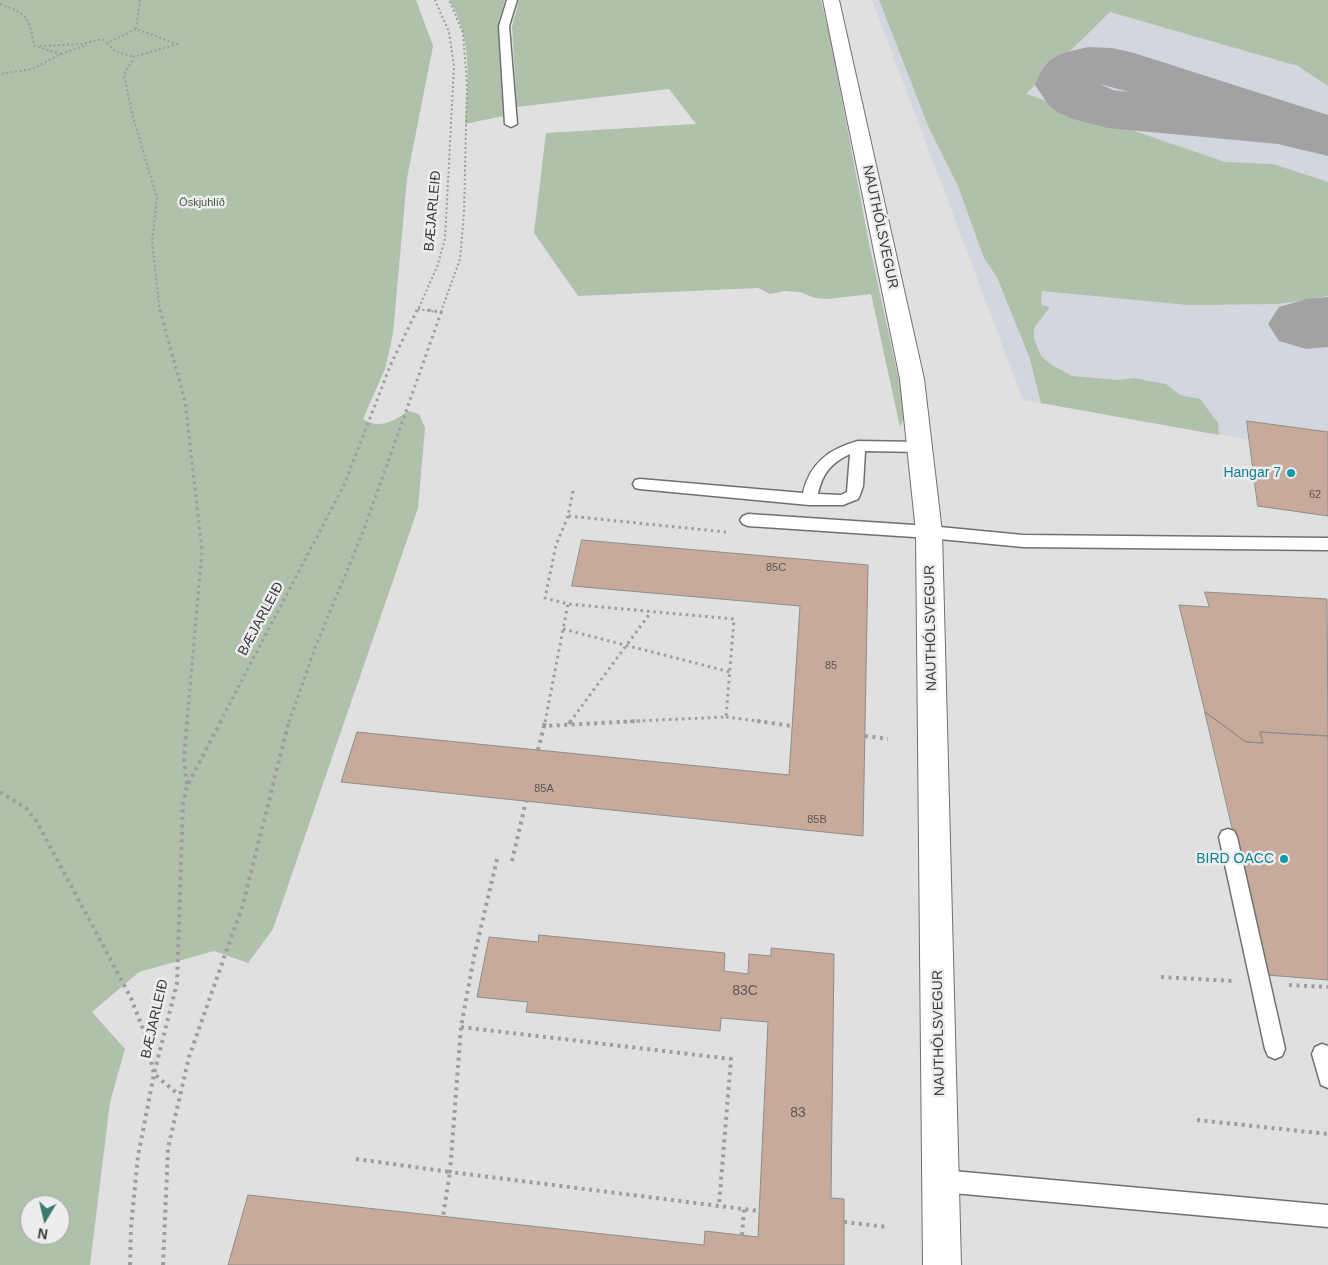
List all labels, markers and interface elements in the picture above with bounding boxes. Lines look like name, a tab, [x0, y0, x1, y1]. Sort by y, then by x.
street label: NAUTHÓLSVEGUR	[859, 164, 901, 290]
street label: BÆJARLEIÐ	[421, 170, 445, 252]
park label: Öskjuhlíð	[179, 196, 225, 210]
place label: Hangar 7	[1223, 465, 1281, 481]
marker: Hangar 7	[1285, 467, 1297, 479]
house number: 62	[1309, 488, 1321, 502]
house number: 85C	[766, 561, 786, 575]
street label: NAUTHÓLSVEGUR	[922, 565, 940, 691]
street label: BÆJARLEIÐ	[235, 579, 287, 659]
house number: 85	[825, 659, 837, 673]
house number: 85A	[534, 782, 554, 796]
house number: 85B	[807, 813, 827, 827]
place label: BIRD OACC	[1196, 851, 1274, 867]
marker: BIRD OACC	[1278, 853, 1290, 865]
street label: NAUTHÓLSVEGUR	[930, 970, 948, 1096]
street label: BÆJARLEIÐ	[138, 978, 172, 1060]
house number: 83C	[732, 983, 758, 999]
house number: 83	[790, 1105, 806, 1121]
north arrow	[20, 1195, 70, 1245]
text: N	[37, 1225, 49, 1243]

